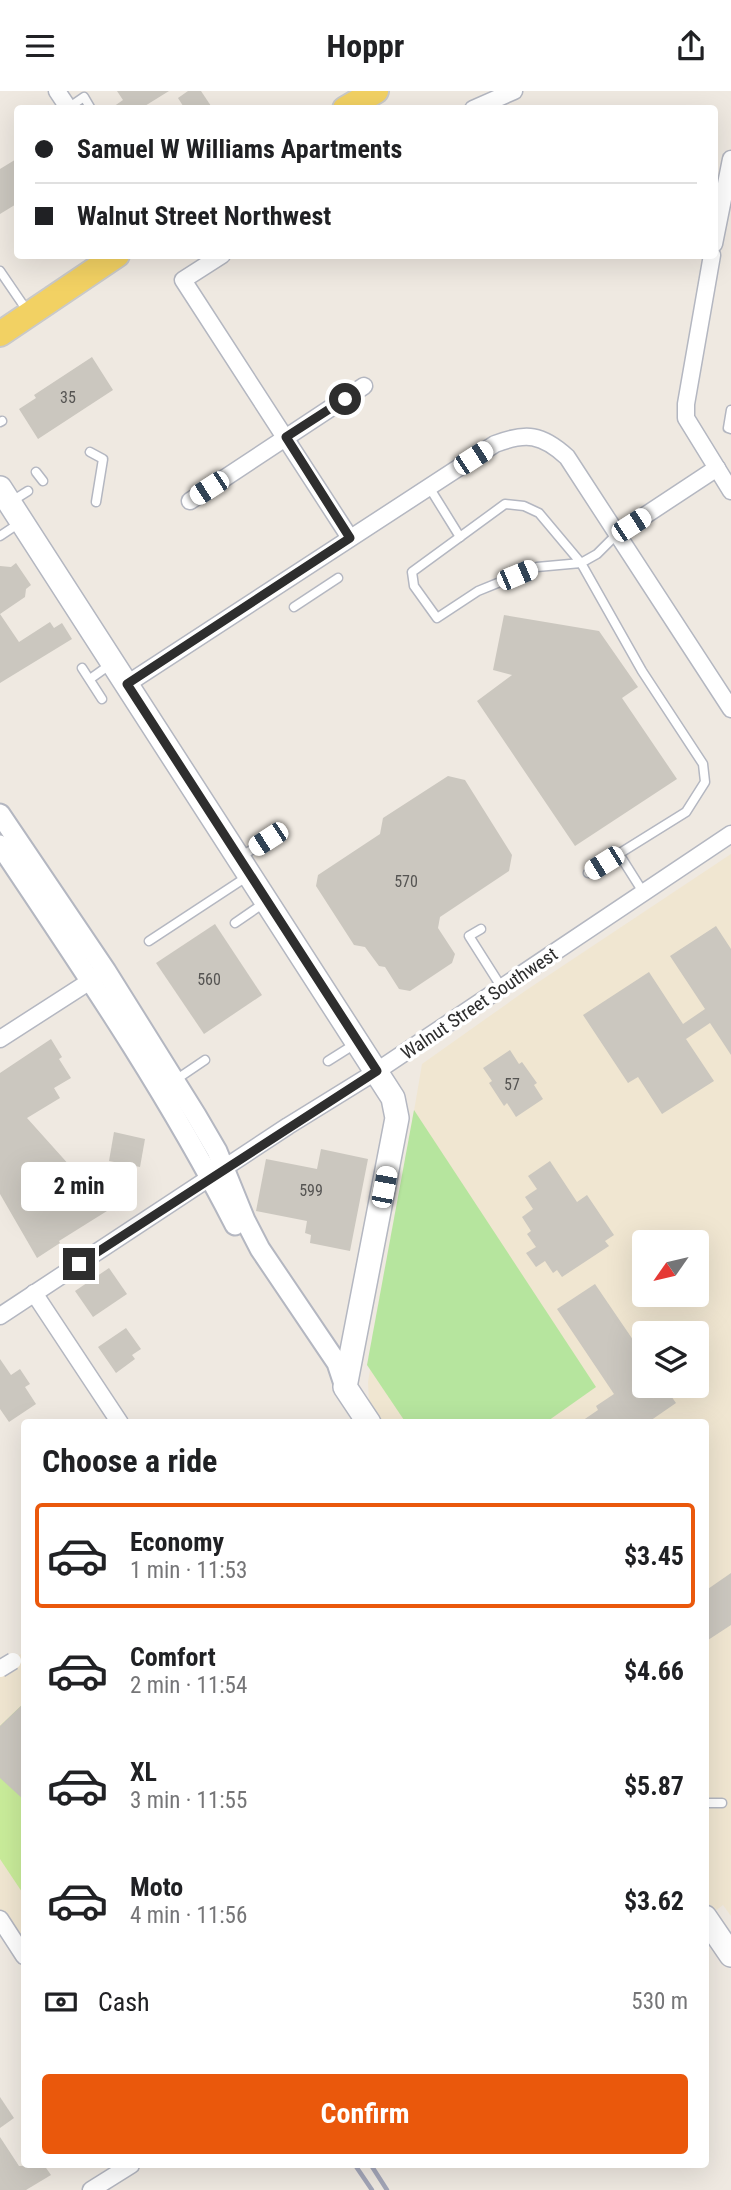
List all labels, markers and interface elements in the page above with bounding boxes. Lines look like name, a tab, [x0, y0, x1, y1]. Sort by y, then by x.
icon: menu	[21, 27, 59, 65]
text: Hoppr	[327, 27, 404, 65]
icon: share	[672, 27, 710, 65]
text: Samuel W Williams Apartments	[77, 134, 402, 164]
text: Walnut Street Northwest	[77, 201, 331, 231]
route start	[329, 383, 361, 415]
house number: 35	[60, 388, 76, 407]
car	[450, 438, 497, 478]
car	[186, 468, 233, 508]
car	[608, 505, 655, 545]
car	[494, 557, 541, 593]
car	[245, 819, 292, 859]
car	[581, 843, 628, 883]
house number: 570	[394, 872, 418, 891]
street label: Walnut Street Southwest	[397, 942, 562, 1064]
house number: 560	[197, 970, 221, 989]
house number: 57	[504, 1075, 520, 1094]
callout: 2 min	[21, 1163, 137, 1211]
car	[370, 1164, 399, 1210]
text: 2 min	[53, 1173, 105, 1200]
house number: 599	[299, 1181, 323, 1200]
north arrow	[632, 1230, 709, 1307]
map controls	[632, 1230, 709, 1398]
route end	[63, 1248, 95, 1280]
button: layers	[632, 1321, 709, 1398]
text: Choose a ride	[42, 1442, 217, 1480]
icon: car	[46, 1524, 109, 1587]
text: Economy	[130, 1527, 224, 1557]
text: $3.45	[624, 1541, 684, 1571]
text: 1 min · 11:53	[130, 1557, 247, 1584]
icon: car	[46, 1639, 109, 1702]
text: Comfort	[130, 1642, 216, 1672]
text: $4.66	[624, 1656, 684, 1686]
text: 2 min · 11:54	[130, 1672, 247, 1699]
icon: car	[46, 1754, 109, 1817]
text: XL	[130, 1757, 157, 1787]
text: $5.87	[624, 1771, 684, 1801]
text: 3 min · 11:55	[130, 1787, 247, 1814]
icon: car	[46, 1869, 109, 1932]
text: Moto	[130, 1872, 183, 1902]
text: $3.62	[624, 1886, 684, 1916]
text: 4 min · 11:56	[130, 1902, 247, 1929]
icon: cash	[42, 1983, 80, 2021]
text: Cash	[98, 1987, 150, 2017]
text: 530 m	[631, 1988, 688, 2015]
button: Confirm	[42, 2074, 688, 2154]

